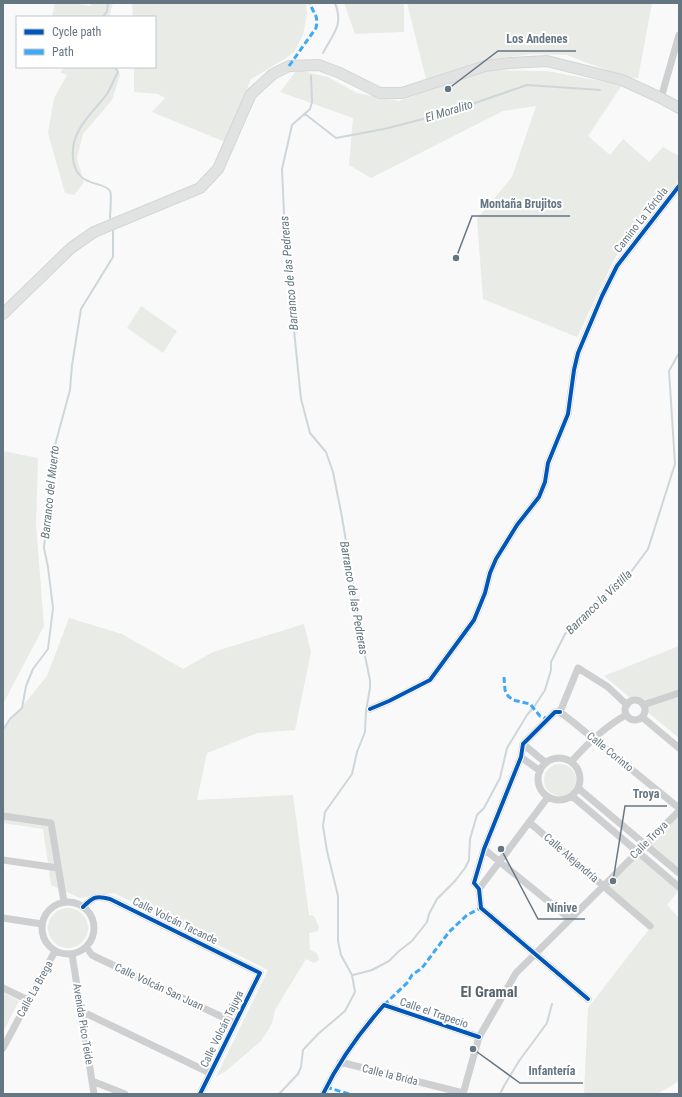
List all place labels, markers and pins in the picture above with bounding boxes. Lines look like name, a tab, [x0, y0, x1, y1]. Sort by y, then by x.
callout: Los Andenes	[498, 27, 576, 51]
callout: Montaña Brujitos	[472, 192, 570, 216]
callout: Troya	[625, 782, 667, 806]
callout: Nínive	[538, 895, 585, 919]
callout: Infantería	[520, 1059, 583, 1083]

